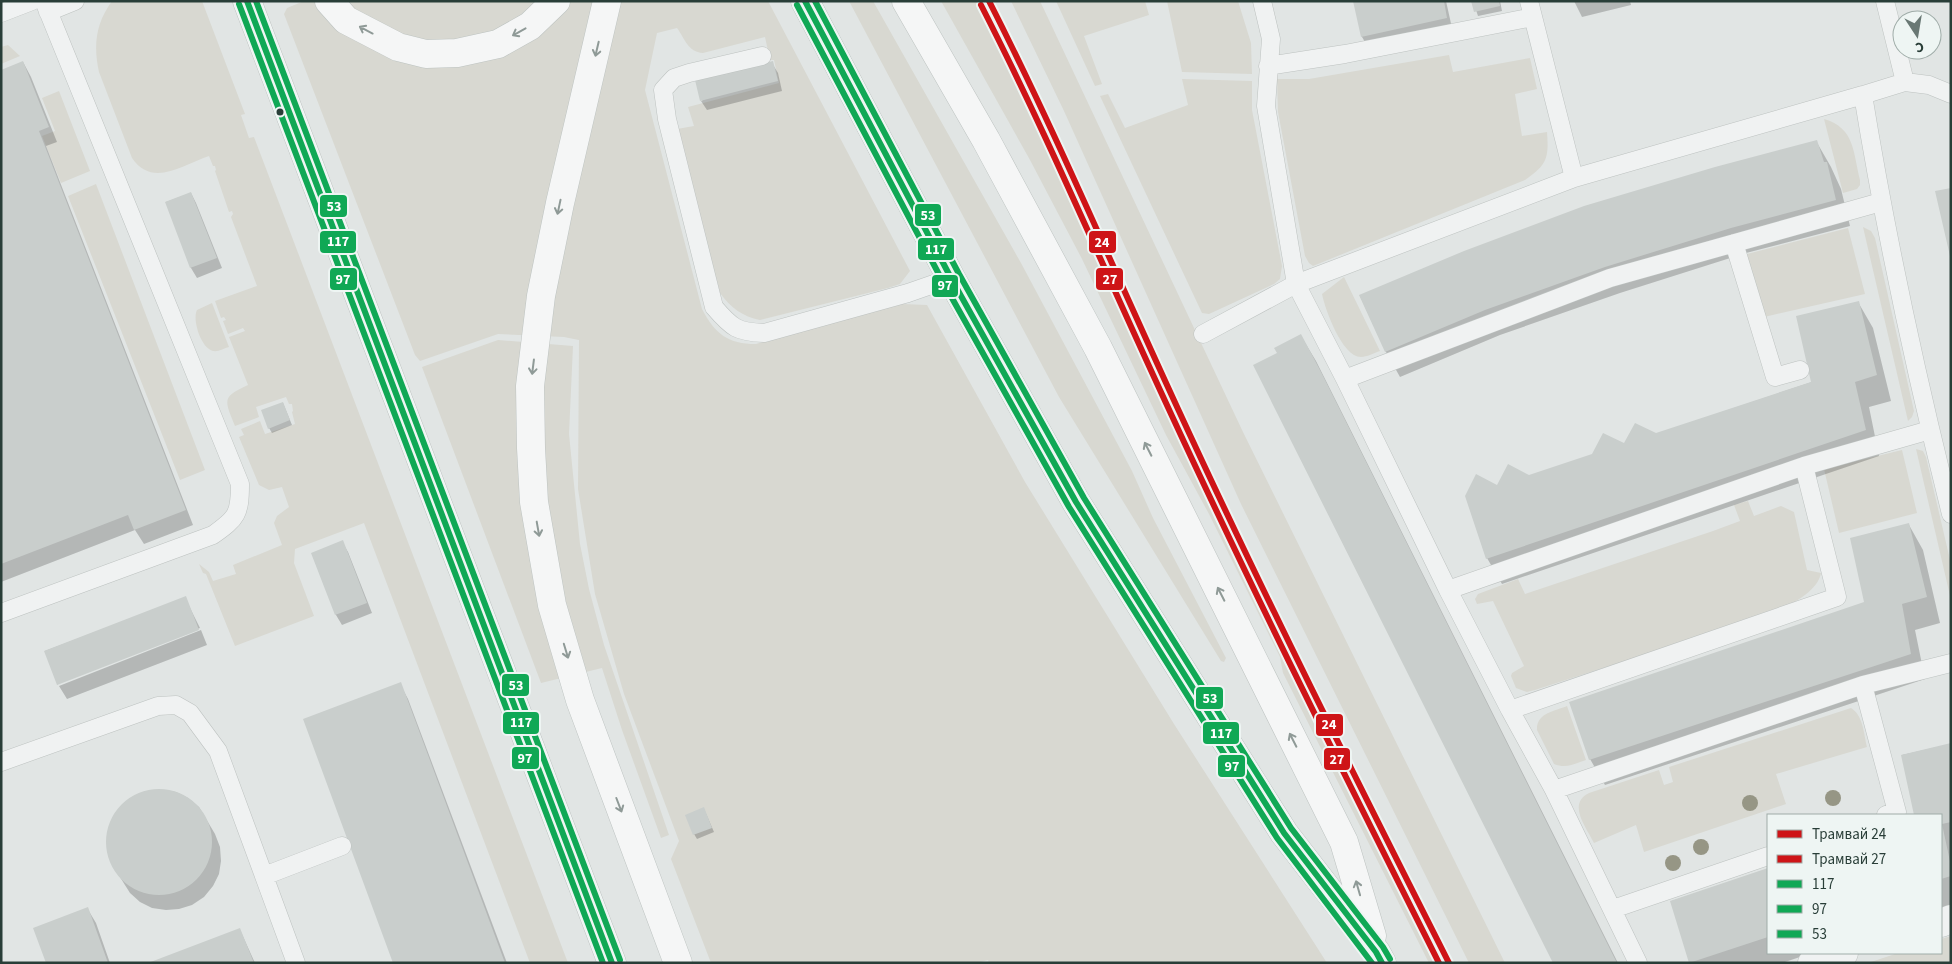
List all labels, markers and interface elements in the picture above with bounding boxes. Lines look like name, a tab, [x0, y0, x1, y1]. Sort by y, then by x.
north arrow	[1892, 10, 1942, 60]
one-way arrow	[358, 25, 373, 35]
one-way arrow	[512, 28, 527, 37]
text: С	[1913, 36, 1926, 57]
one-way arrow	[591, 40, 601, 56]
unlabelled marker	[275, 107, 285, 117]
line badge: 53	[319, 194, 348, 218]
text: 53	[327, 197, 341, 217]
one-way arrow	[554, 199, 563, 215]
line badge: 53	[914, 203, 942, 227]
text: 53	[921, 206, 935, 226]
line badge: 117	[319, 230, 357, 254]
line badge: 24	[1088, 230, 1117, 254]
text: 117	[327, 232, 349, 252]
text: 24	[1095, 233, 1110, 253]
line badge: 117	[917, 237, 955, 261]
text: 117	[925, 240, 947, 260]
line badge: 97	[329, 267, 358, 291]
line badge: 27	[1095, 267, 1124, 291]
text: 97	[336, 270, 350, 290]
text: 27	[1103, 270, 1117, 290]
line badge: 97	[931, 274, 959, 298]
text: 97	[938, 276, 952, 296]
one-way arrow	[528, 359, 538, 375]
one-way arrow	[1143, 442, 1152, 457]
one-way arrow	[534, 521, 544, 537]
one-way arrow	[1216, 587, 1226, 602]
one-way arrow	[561, 643, 571, 659]
line badge: 53	[501, 673, 530, 697]
text: 53	[509, 676, 523, 696]
line badge: 53	[1195, 686, 1224, 710]
text: 53	[1203, 689, 1217, 709]
line badge: 117	[502, 711, 540, 735]
text: 117	[510, 713, 532, 733]
line badge: 24	[1315, 713, 1344, 737]
text: 24	[1322, 715, 1337, 735]
line badge: 117	[1202, 721, 1240, 745]
text: 117	[1210, 724, 1232, 744]
one-way arrow	[1288, 733, 1297, 748]
line badge: 97	[511, 746, 540, 770]
line badge: 27	[1323, 747, 1351, 771]
text: 97	[518, 749, 532, 769]
text: 27	[1330, 750, 1344, 770]
line badge: 97	[1217, 754, 1246, 778]
text: 97	[1225, 757, 1239, 777]
one-way arrow	[615, 796, 624, 812]
legend	[1767, 814, 1942, 954]
text: Трамвай 24	[1812, 824, 1887, 845]
text: Трамвай 27	[1812, 849, 1886, 870]
text: 117	[1812, 874, 1834, 895]
one-way arrow	[1352, 881, 1362, 897]
text: 97	[1812, 899, 1827, 920]
text: 53	[1812, 924, 1827, 945]

